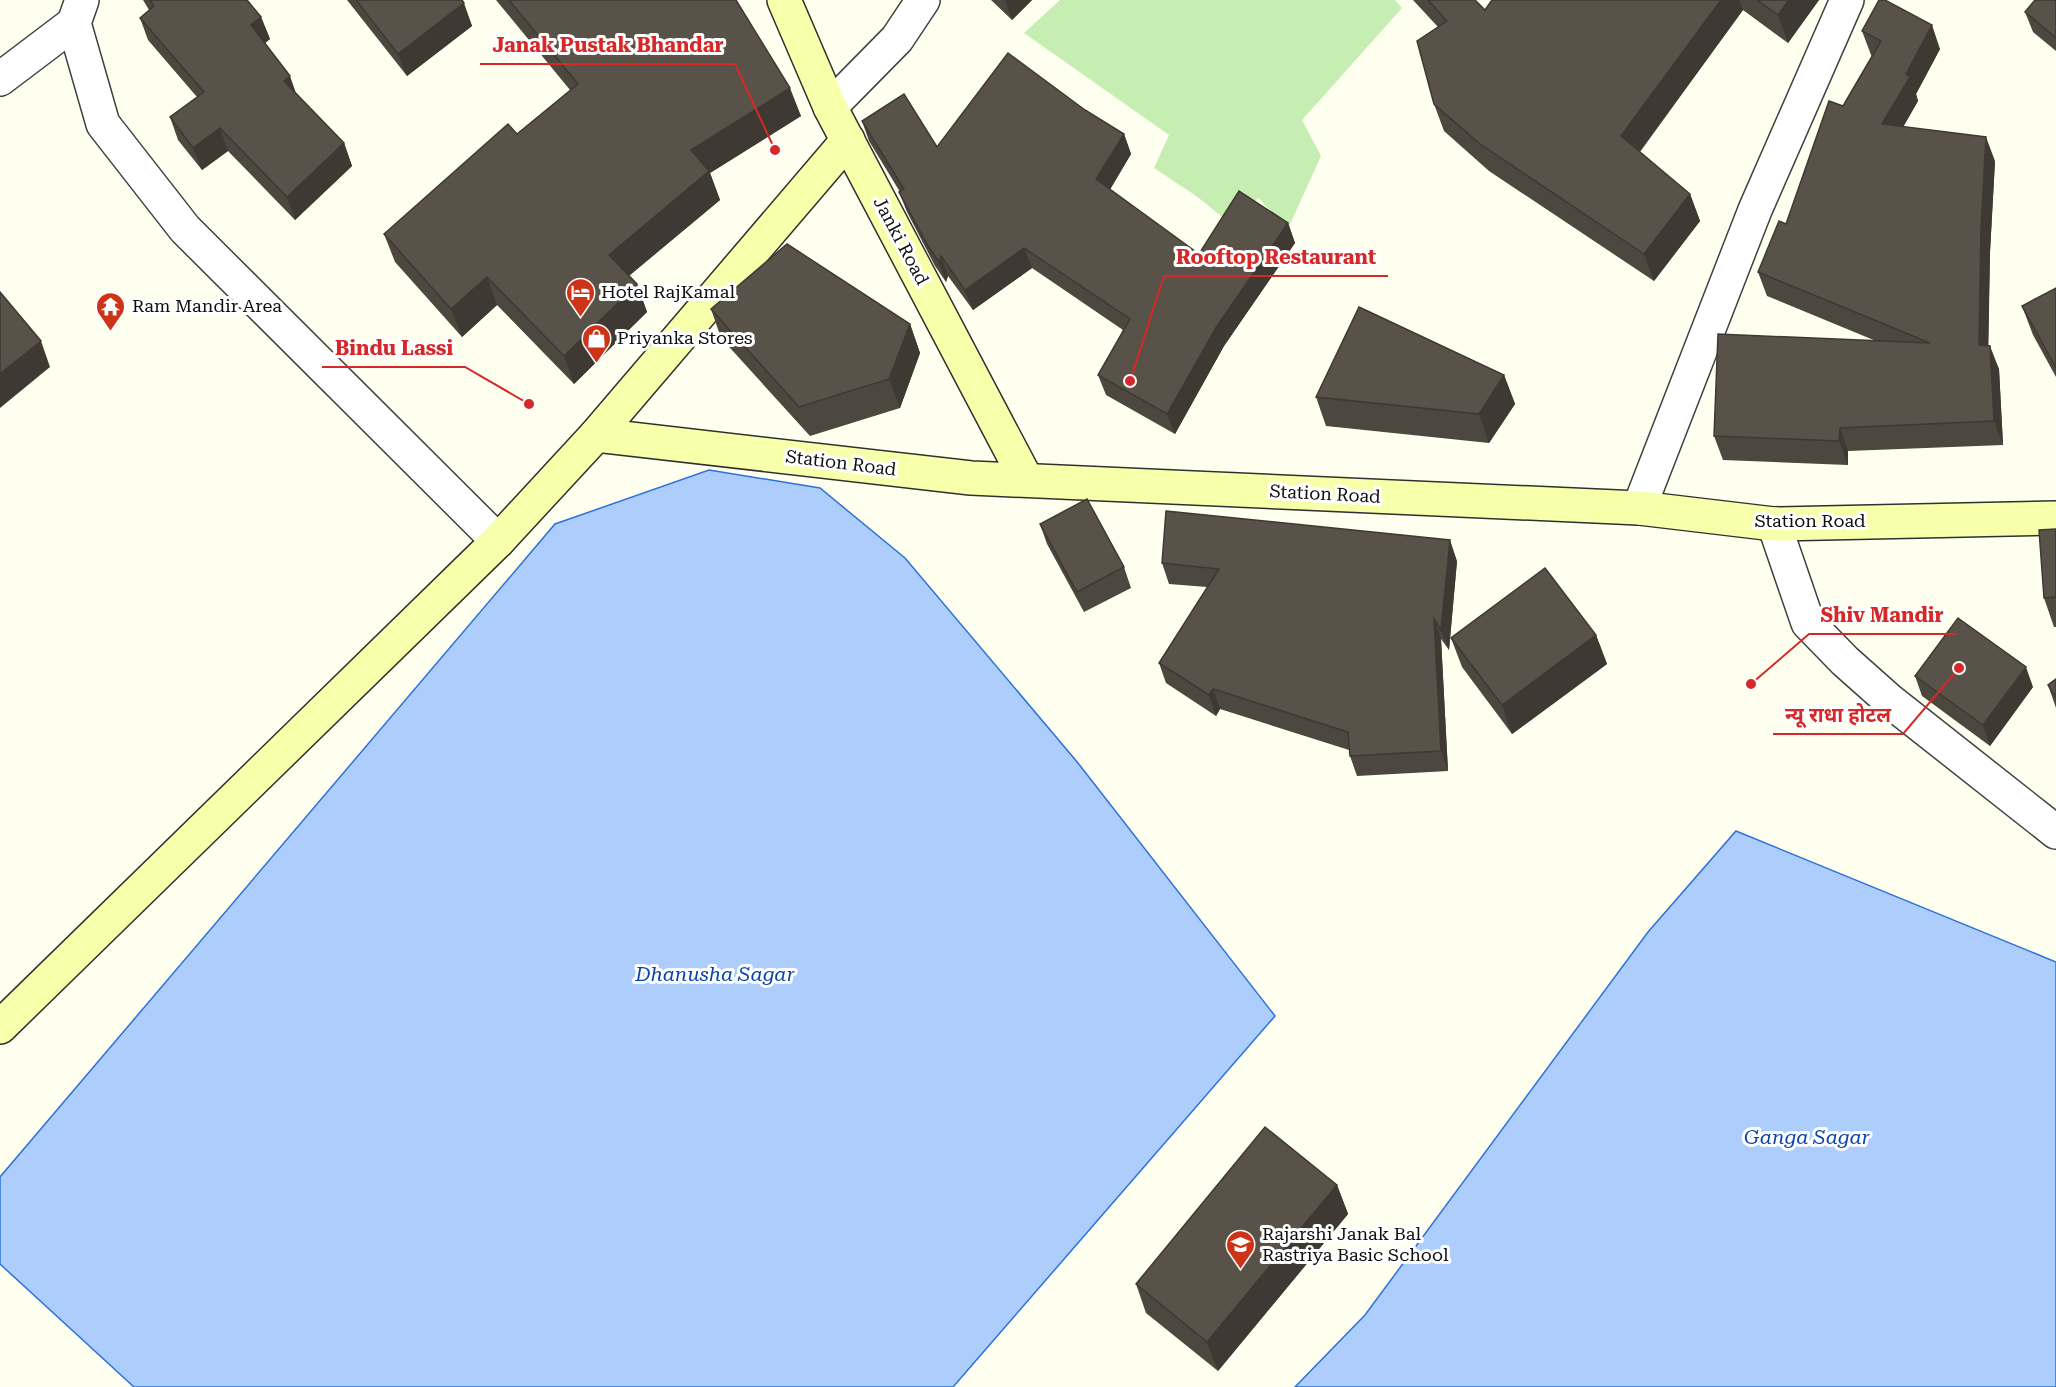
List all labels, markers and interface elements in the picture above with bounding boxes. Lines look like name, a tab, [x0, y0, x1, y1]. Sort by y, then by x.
callout: Janak Pustak Bhandar	[480, 26, 735, 64]
text: Janak Pustak Bhandar	[492, 33, 724, 57]
street label: Janki Road	[869, 193, 934, 289]
callout: Rooftop Restaurant	[1164, 238, 1388, 276]
text: Rooftop Restaurant	[1176, 245, 1376, 269]
hotel icon: Hotel RajKamal	[564, 276, 596, 318]
place label: Hotel RajKamal	[601, 281, 735, 302]
temple icon: Ram Mandir Area	[95, 290, 127, 332]
place label: Ram Mandir Area	[132, 295, 282, 316]
shop icon: Priyanka Stores	[580, 322, 612, 364]
place label: Priyanka Stores	[617, 327, 753, 348]
callout: Bindu Lassi	[322, 329, 465, 367]
text: Bindu Lassi	[335, 336, 453, 360]
street label: Station Road	[785, 445, 898, 480]
street label: Station Road	[1269, 480, 1382, 507]
street label: Station Road	[1754, 510, 1866, 531]
callout: Shiv Mandir	[1809, 596, 1956, 634]
text: Shiv Mandir	[1820, 603, 1944, 627]
callout: न्यू राधा होटल	[1773, 696, 1903, 734]
text: न्यू राधा होटल	[1785, 703, 1892, 728]
water label: Dhanusha Sagar	[634, 962, 795, 986]
water label: Ganga Sagar	[1744, 1125, 1871, 1149]
place label: Rajarshi Janak Bal Rastriya Basic School	[1262, 1223, 1449, 1265]
school or university icon: Rajarshi Janak Bal Rastriya Basic School	[1225, 1228, 1257, 1270]

